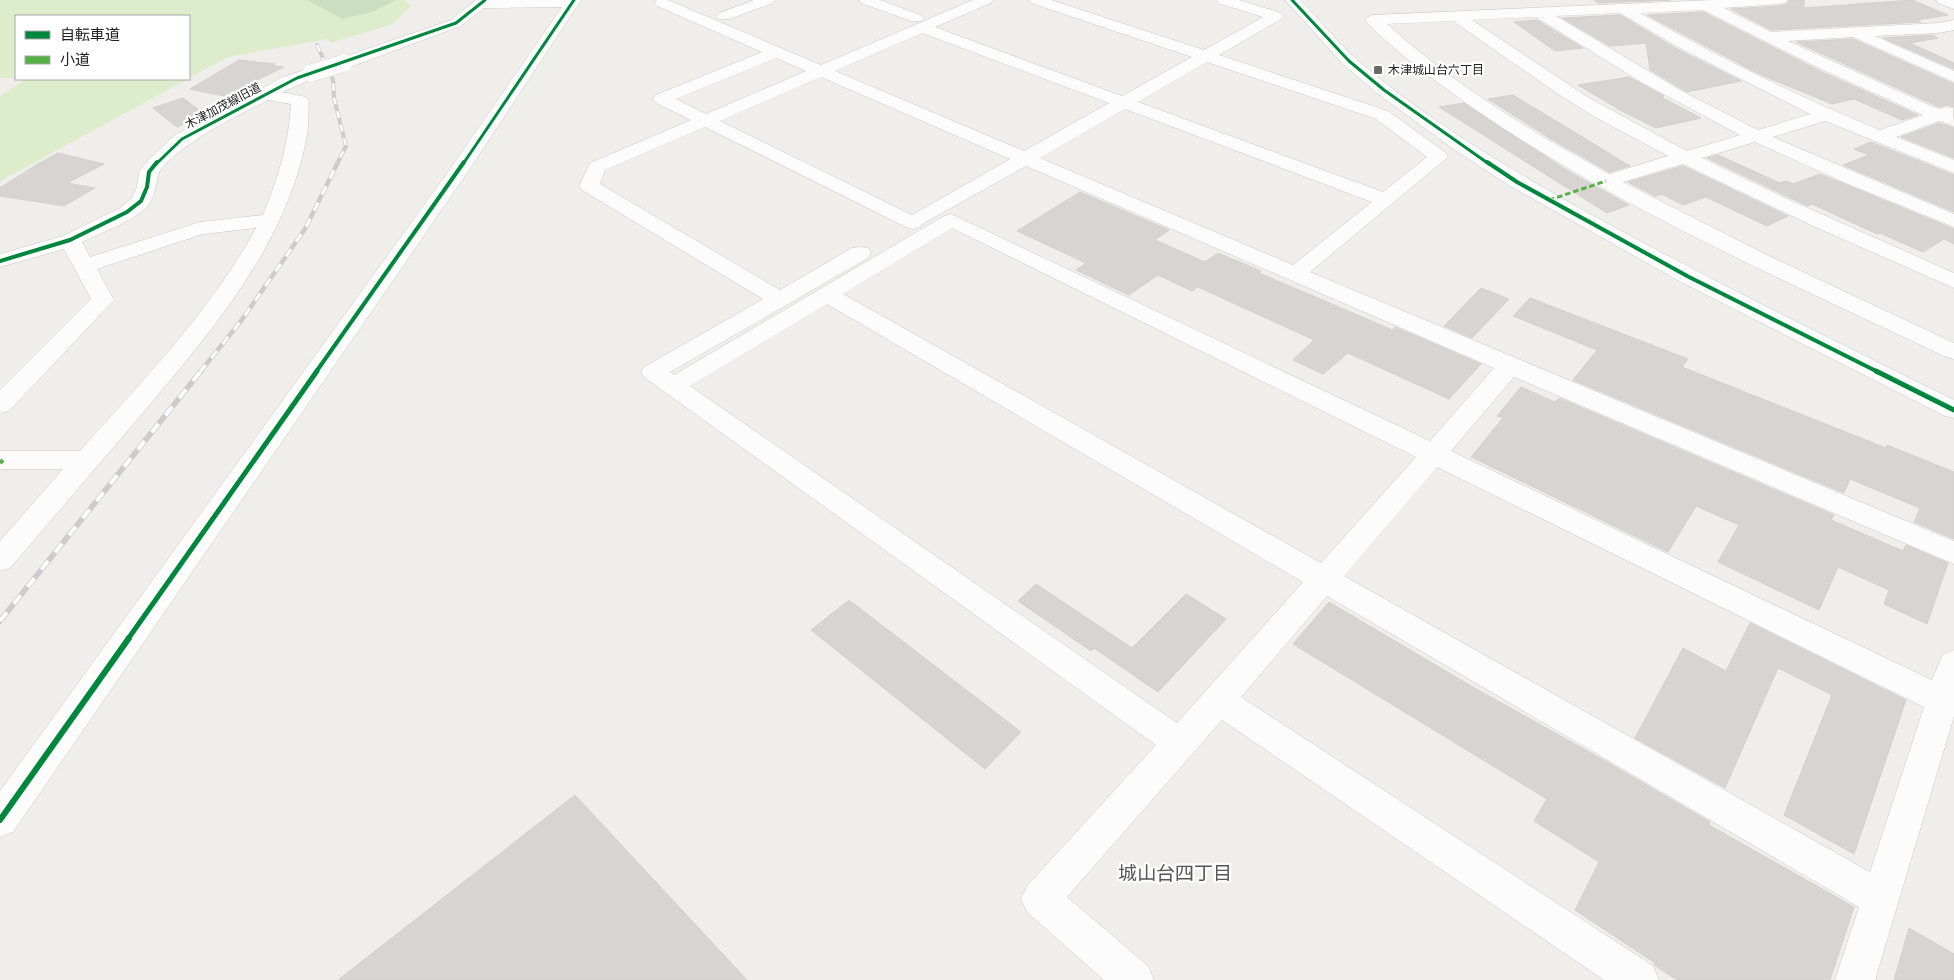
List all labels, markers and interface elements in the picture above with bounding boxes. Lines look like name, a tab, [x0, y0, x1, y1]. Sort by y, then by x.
legend	[15, 15, 190, 80]
text: 自転車道	[60, 25, 120, 44]
text: 小道	[60, 50, 90, 69]
place label: 木津城山台六丁目	[1388, 62, 1484, 77]
marker: 木津城山台六丁目	[1372, 64, 1384, 76]
street label: 木津加茂線旧道	[182, 79, 263, 132]
district label: 城山台四丁目	[1118, 861, 1232, 885]

